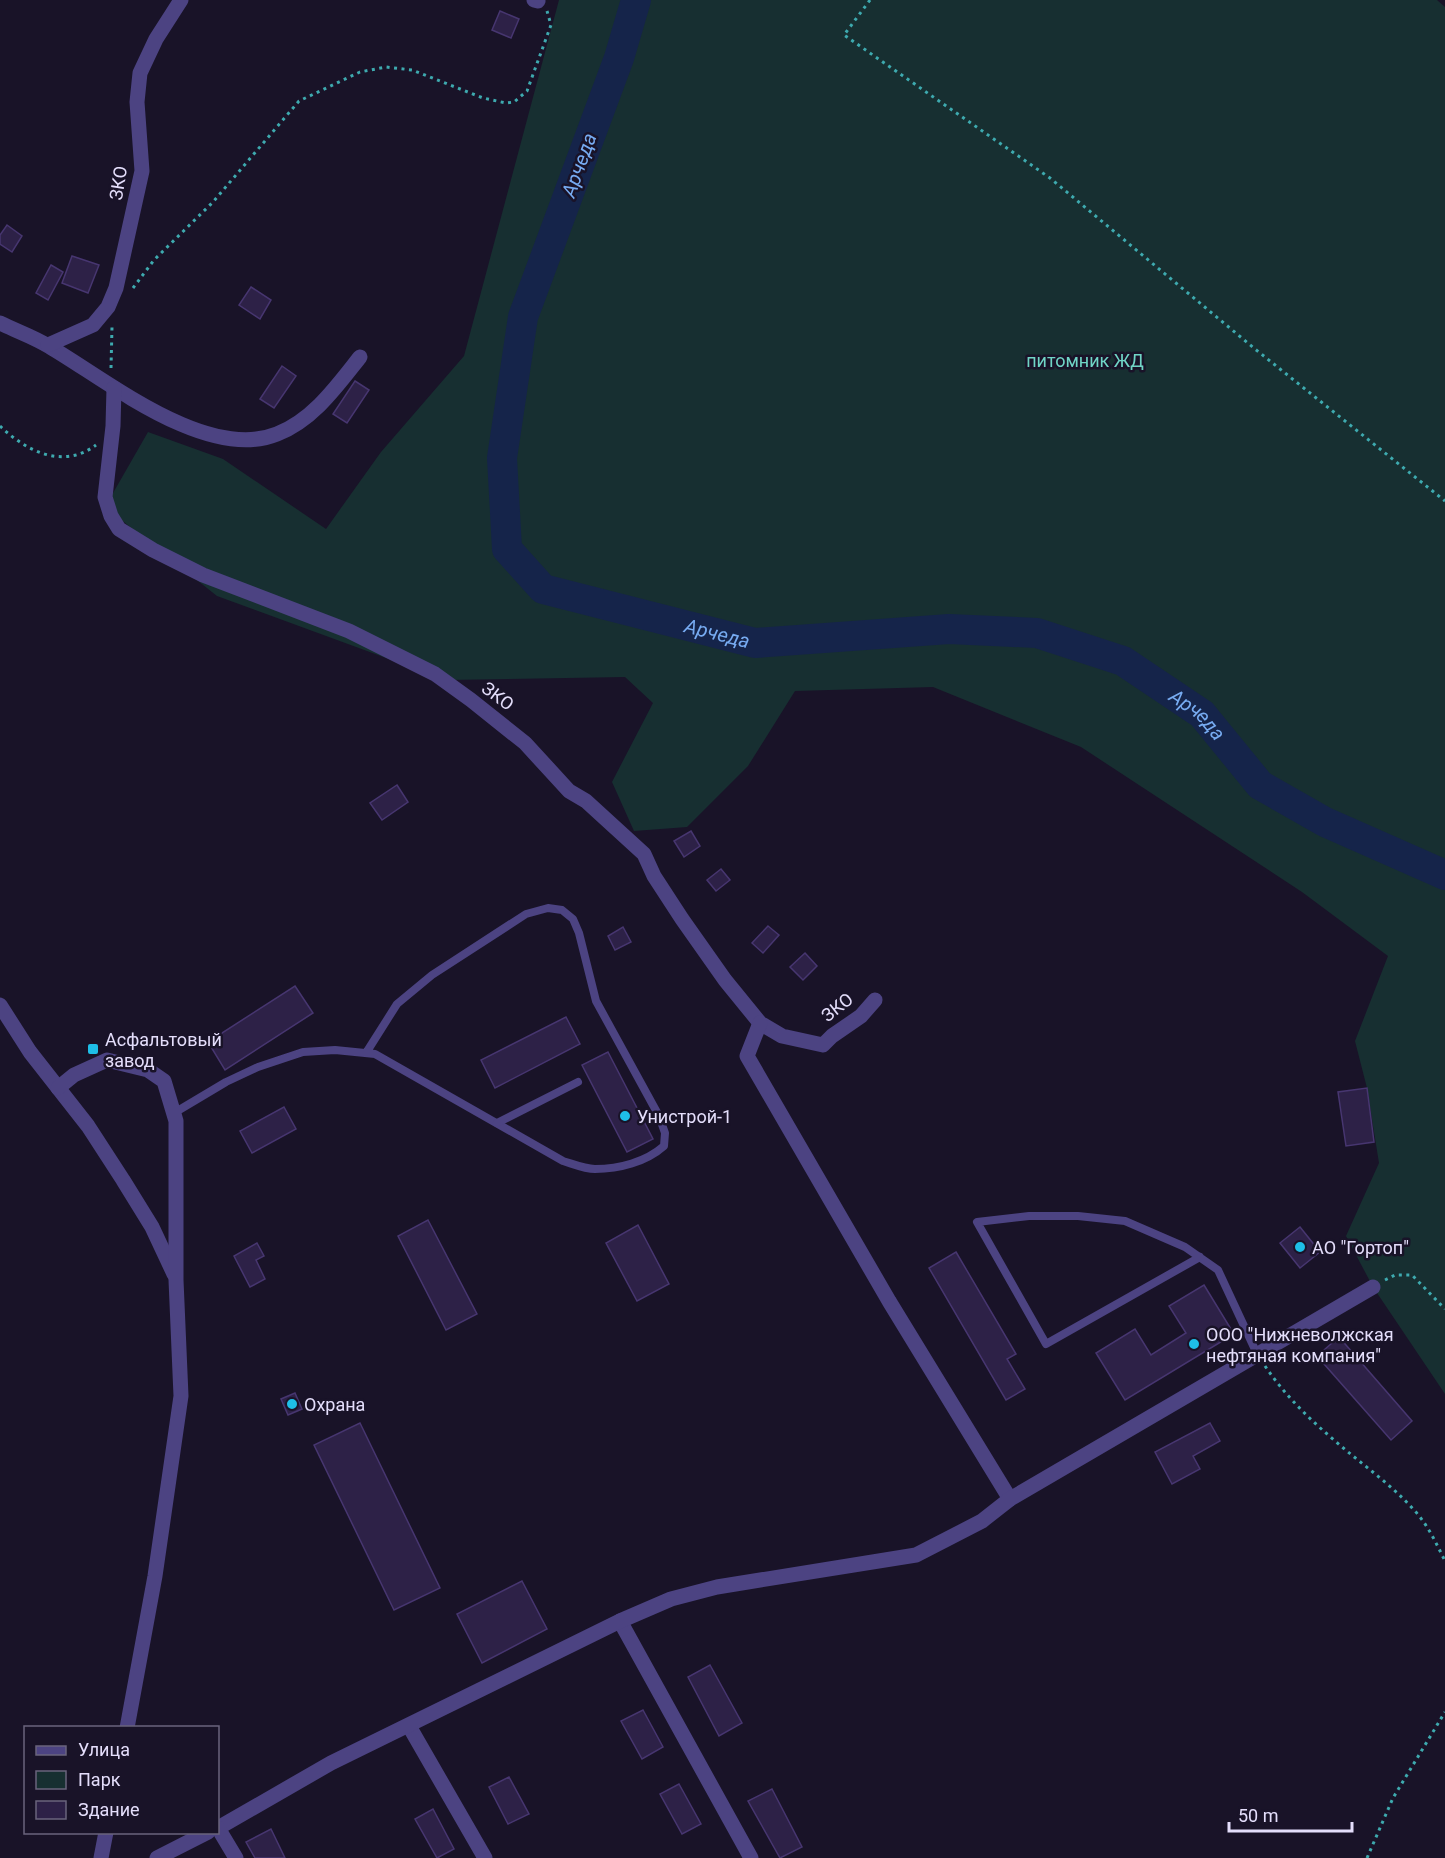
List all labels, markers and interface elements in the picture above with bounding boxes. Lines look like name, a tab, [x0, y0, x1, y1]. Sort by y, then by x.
water label: Арчеда	[556, 130, 602, 201]
street label: ЗКО	[105, 164, 131, 202]
park label: питомник ЖД	[1026, 350, 1144, 371]
water label: Арчеда	[681, 613, 753, 653]
street label: ЗКО	[478, 677, 518, 715]
water label: Арчеда	[1164, 683, 1230, 745]
street label: ЗКО	[817, 988, 857, 1026]
place label: Асфальтовый завод	[105, 1029, 222, 1071]
marker: Асфальтовый завод	[86, 1042, 100, 1056]
place label: Унистрой-1	[637, 1106, 732, 1127]
marker: Унистрой-1	[618, 1109, 632, 1123]
place label: АО "Гортоп"	[1312, 1237, 1409, 1258]
marker: АО "Гортоп"	[1293, 1240, 1307, 1254]
place label: ООО "Нижневолжская нефтяная компания"	[1206, 1324, 1394, 1366]
marker: ООО "Нижневолжская нефтяная компания"	[1187, 1337, 1201, 1351]
place label: Охрана	[304, 1394, 365, 1415]
marker: Охрана	[285, 1397, 299, 1411]
legend	[24, 1726, 219, 1834]
text: Улица	[78, 1739, 130, 1760]
text: Парк	[78, 1769, 121, 1790]
scale bar	[1229, 1795, 1352, 1833]
text: Здание	[78, 1799, 140, 1820]
text: 50 m	[1238, 1805, 1278, 1826]

